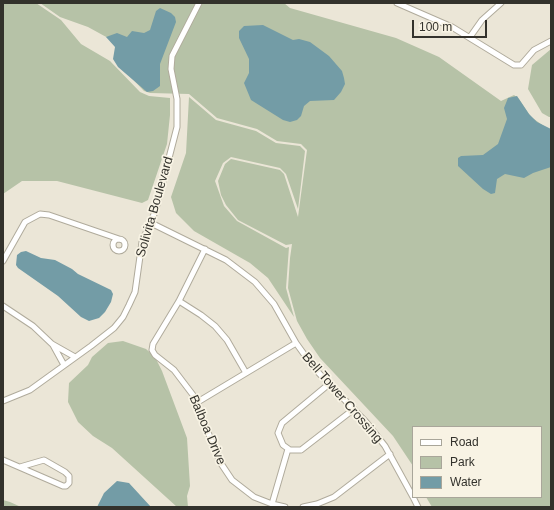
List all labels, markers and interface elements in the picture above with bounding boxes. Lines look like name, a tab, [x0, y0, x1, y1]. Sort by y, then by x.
scale bar	[414, 12, 489, 38]
text: 100 m	[419, 20, 452, 34]
street label: Solivita Boulevard	[133, 155, 177, 259]
street label: Bell Tower Crossing	[298, 350, 386, 446]
street label: Balboa Drive	[185, 393, 229, 467]
legend	[412, 426, 542, 498]
text: Road	[450, 435, 479, 449]
text: Park	[450, 455, 475, 469]
text: Water	[450, 475, 482, 489]

